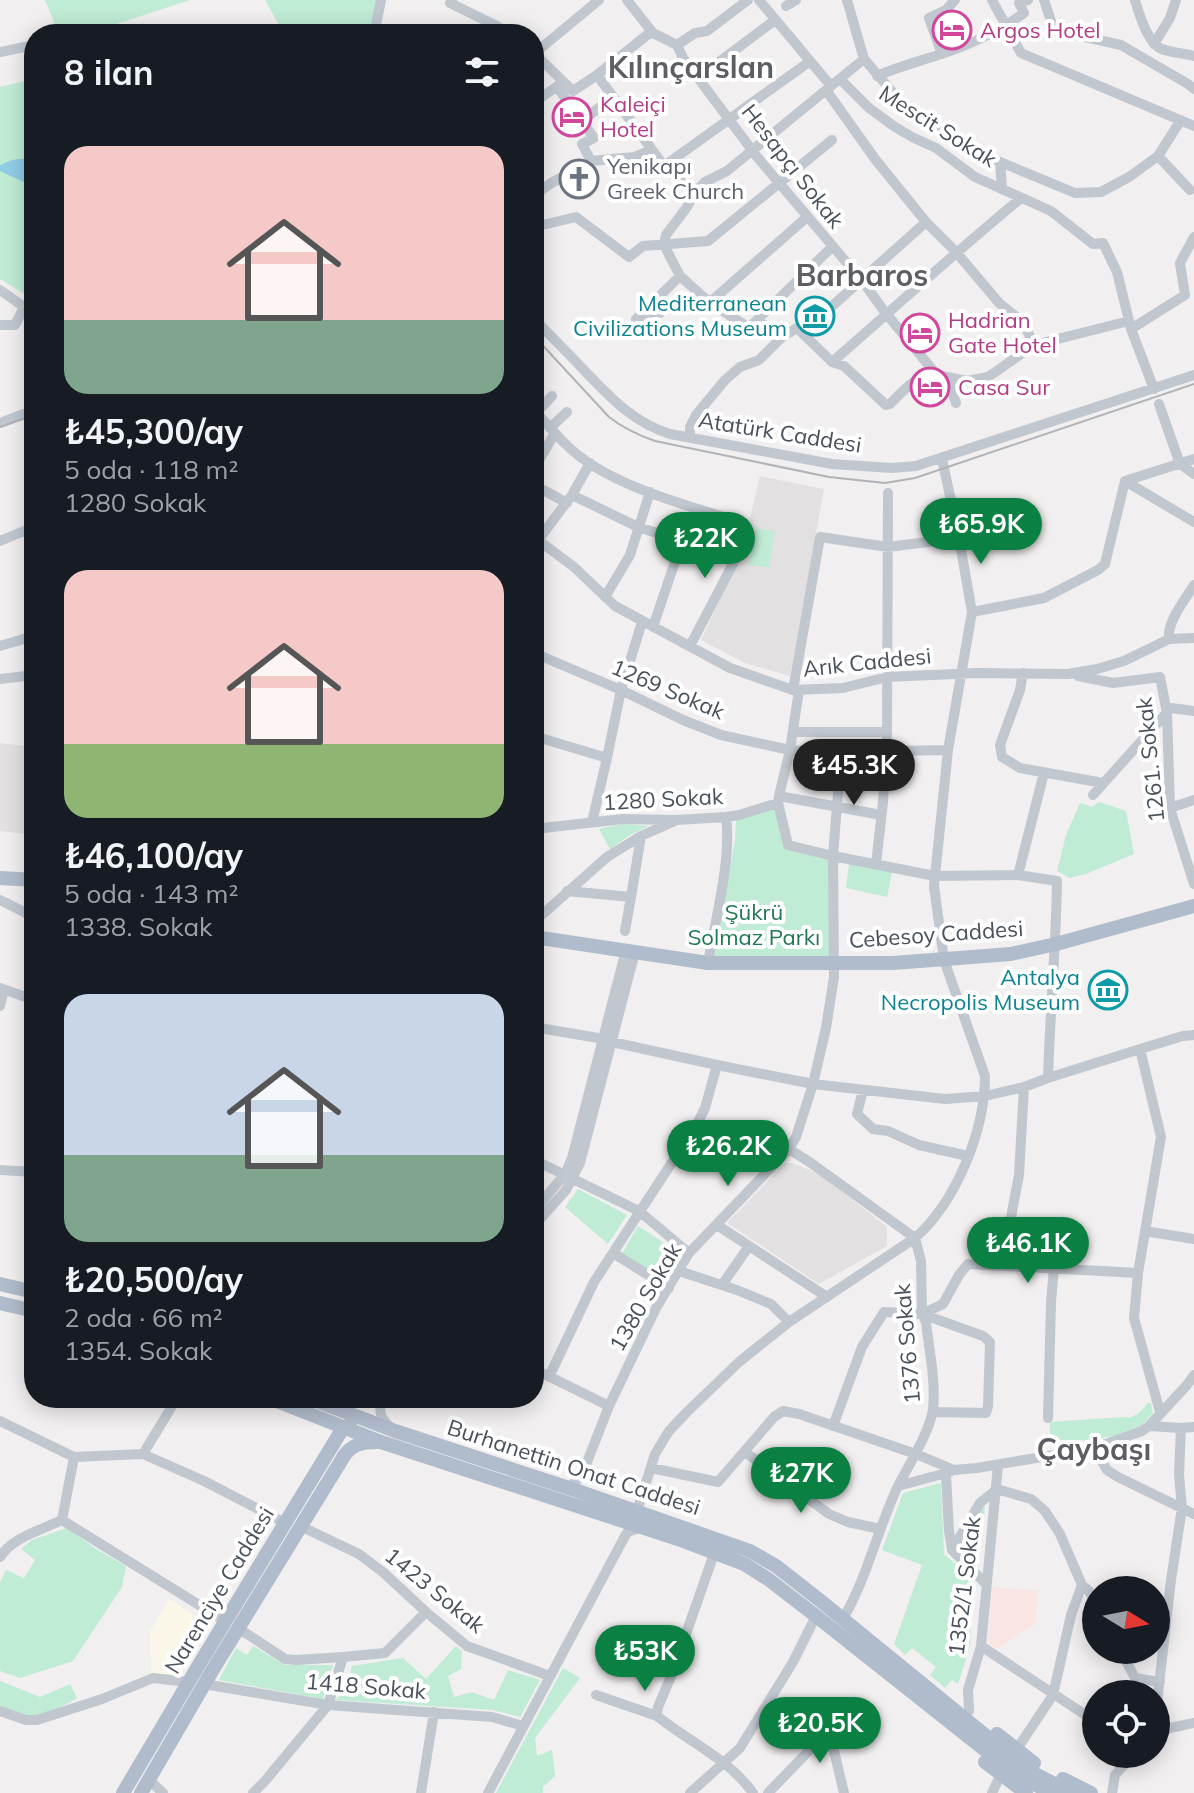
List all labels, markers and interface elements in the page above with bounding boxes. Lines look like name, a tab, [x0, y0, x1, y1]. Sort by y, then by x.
hotel icon: Argos Hotel	[931, 9, 973, 51]
place label: Argos Hotel	[980, 16, 1101, 44]
district label: Kılınçarslan	[608, 48, 774, 86]
icon: filters	[460, 50, 504, 94]
text: 8 ilan	[64, 51, 153, 94]
street label: Mescit Sokak	[874, 79, 1003, 174]
place label: Kaleiçi Hotel	[600, 90, 666, 143]
hotel icon: Kaleiçi Hotel	[551, 96, 593, 138]
street label: Hesapçı Sokak	[736, 98, 851, 234]
place label: Yenikapı Greek Church	[606, 152, 744, 205]
church icon: Yenikapı Greek Church	[558, 158, 600, 200]
icon: home	[212, 198, 356, 342]
district label: Barbaros	[796, 256, 928, 294]
place label: Mediterranean Civilizations Museum	[573, 289, 787, 342]
museum icon: Mediterranean Civilizations Museum	[794, 295, 836, 337]
place label: Hadrian Gate Hotel	[948, 306, 1057, 359]
hotel icon: Hadrian Gate Hotel	[899, 312, 941, 354]
hotel icon: Casa Sur	[909, 366, 951, 408]
place label: Casa Sur	[958, 373, 1050, 401]
street label: Atatürk Caddesi	[696, 405, 864, 459]
text: ₺45,300/ay	[64, 410, 243, 453]
text: 5 oda · 118 m²	[64, 453, 238, 486]
text: 1280 Sokak	[64, 486, 206, 519]
pin: ₺65.9K	[916, 498, 1046, 566]
text: ₺65.9K	[938, 507, 1024, 540]
pin: ₺22K	[658, 512, 752, 580]
text: ₺22K	[673, 521, 737, 554]
icon: home	[212, 622, 356, 766]
street label: Arık Caddesi	[801, 641, 933, 683]
street label: 1269 Sokak	[607, 653, 730, 726]
street label: 1261. Sokak	[1129, 695, 1170, 824]
pin: ₺45.3K	[789, 739, 919, 807]
text: ₺45.3K	[811, 748, 897, 781]
street label: 1280 Sokak	[602, 782, 725, 816]
text: ₺46,100/ay	[64, 834, 243, 877]
text: 5 oda · 143 m²	[64, 877, 238, 910]
park label: Şükrü Solmaz Parkı	[688, 898, 820, 951]
text: 1338. Sokak	[64, 910, 212, 943]
street label: Cebesoy Caddesi	[848, 914, 1024, 954]
place label: Antalya Necropolis Museum	[881, 963, 1080, 1016]
museum icon: Antalya Necropolis Museum	[1087, 969, 1129, 1011]
icon: home	[212, 1046, 356, 1190]
pin: ₺26.2K	[663, 1120, 793, 1188]
text: ₺26.2K	[685, 1129, 771, 1162]
pin: ₺46.1K	[963, 1217, 1093, 1285]
text: ₺46.1K	[985, 1226, 1071, 1259]
street label: 1380 Sokak	[603, 1237, 688, 1356]
text: ₺20,500/ay	[64, 1258, 243, 1301]
street label: 1376 Sokak	[888, 1282, 926, 1405]
text: 2 oda · 66 m²	[64, 1301, 223, 1334]
text: 1354. Sokak	[64, 1334, 212, 1367]
street label: Burhanettin Onat Caddesi	[444, 1413, 704, 1521]
district label: Çaybaşı	[1037, 1430, 1151, 1468]
pin: ₺27K	[754, 1447, 848, 1515]
text: ₺27K	[769, 1456, 833, 1489]
street label: Narenciye Caddesi	[158, 1501, 280, 1679]
street label: 1352/1 Sokak	[942, 1514, 987, 1657]
street label: 1423 Sokak	[379, 1541, 491, 1639]
north arrow	[1082, 1576, 1170, 1664]
map controls	[1082, 1576, 1170, 1768]
pin: ₺53K	[598, 1625, 692, 1693]
text: ₺53K	[613, 1634, 677, 1667]
street label: 1418 Sokak	[305, 1667, 428, 1705]
button: locate	[1082, 1680, 1170, 1768]
pin: ₺20.5K	[755, 1697, 885, 1765]
text: ₺20.5K	[777, 1706, 863, 1739]

